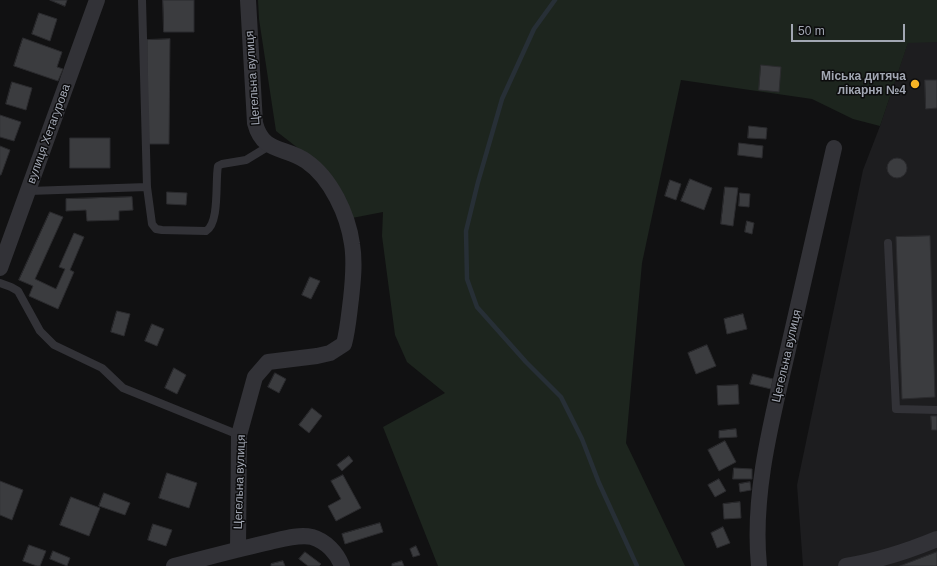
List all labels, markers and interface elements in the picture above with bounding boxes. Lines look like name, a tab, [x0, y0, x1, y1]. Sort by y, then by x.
scale bar	[793, 16, 907, 42]
text: 50 m	[798, 24, 825, 38]
street label: Цегельна вулиця	[243, 30, 263, 126]
place label: Міська дитяча лікарня №4	[821, 70, 906, 98]
marker: Міська дитяча лікарня №4	[909, 78, 921, 90]
street label: вулиця Хетагурова	[24, 82, 74, 186]
street label: Цегельна вулиця	[769, 308, 805, 404]
street label: Цегельна вулиця	[231, 434, 249, 530]

